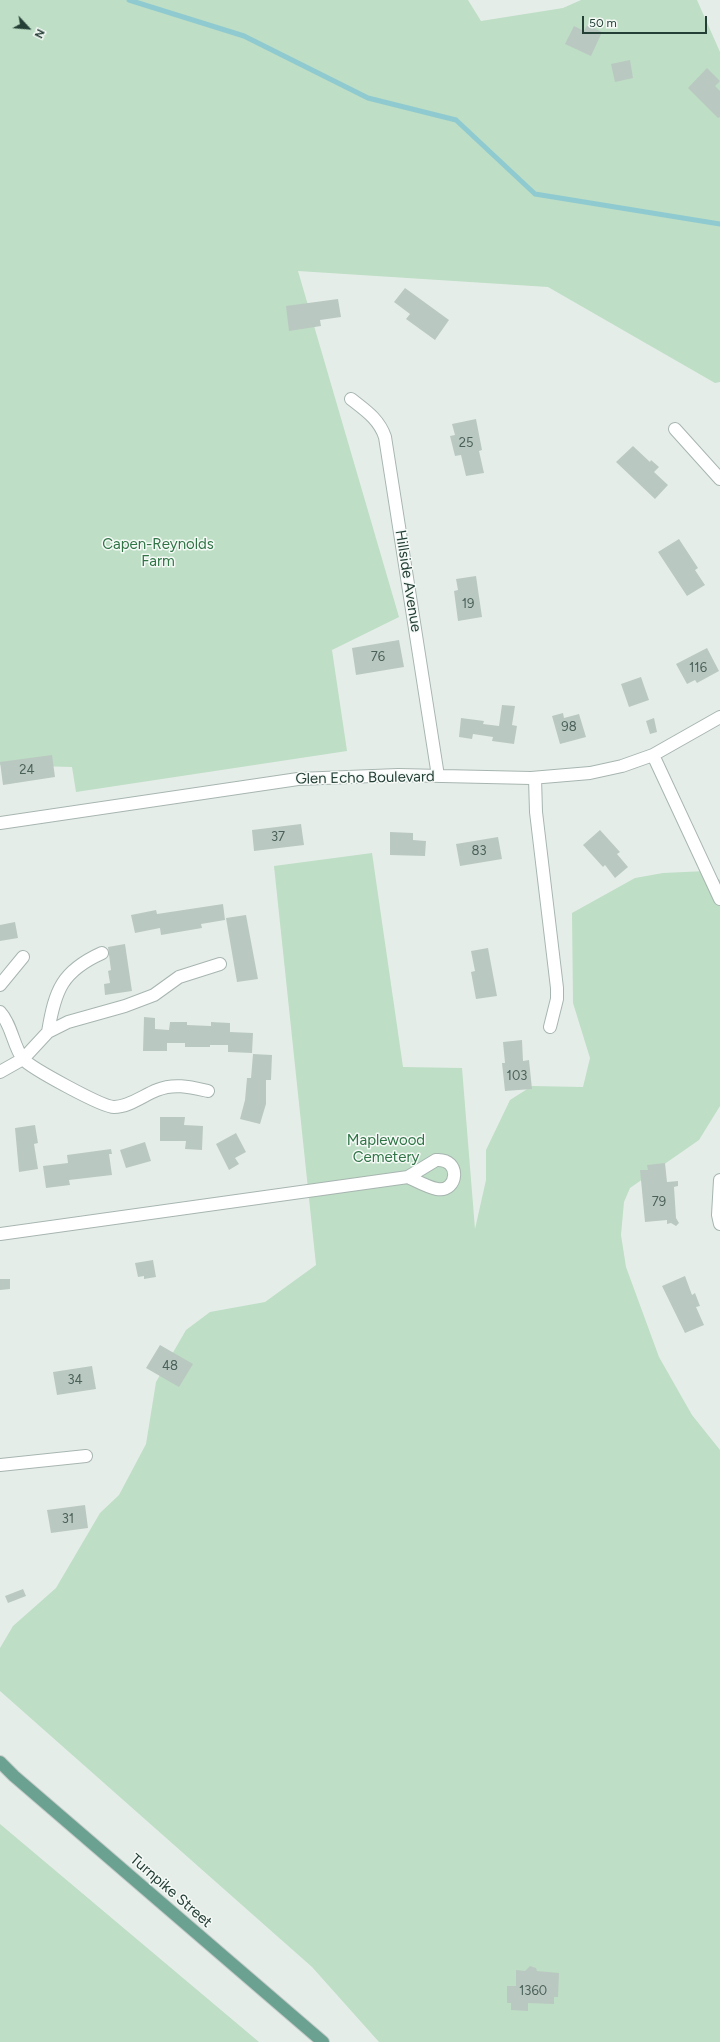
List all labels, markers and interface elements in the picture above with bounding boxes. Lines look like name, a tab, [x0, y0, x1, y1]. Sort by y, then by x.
north arrow	[8, 8, 48, 48]
scale bar	[584, 8, 709, 34]
text: 50 m	[589, 16, 617, 30]
text: N	[32, 27, 47, 40]
house number: 25	[459, 435, 473, 451]
street label: Hillside Avenue	[391, 529, 425, 633]
park label: Capen-Reynolds Farm	[102, 536, 214, 571]
house number: 19	[462, 596, 474, 612]
house number: 76	[371, 649, 385, 665]
house number: 116	[689, 660, 707, 676]
house number: 98	[561, 719, 577, 735]
house number: 24	[19, 762, 35, 778]
street label: Glen Echo Boulevard	[295, 768, 435, 788]
house number: 37	[271, 829, 285, 845]
house number: 83	[471, 843, 487, 859]
house number: 103	[507, 1068, 527, 1084]
park label: Maplewood Cemetery	[347, 1132, 425, 1167]
house number: 79	[652, 1194, 666, 1210]
house number: 48	[162, 1358, 178, 1374]
house number: 34	[67, 1372, 83, 1388]
house number: 31	[62, 1511, 74, 1527]
street label: Turnpike Street	[126, 1851, 216, 1931]
house number: 1360	[519, 1983, 547, 1999]

